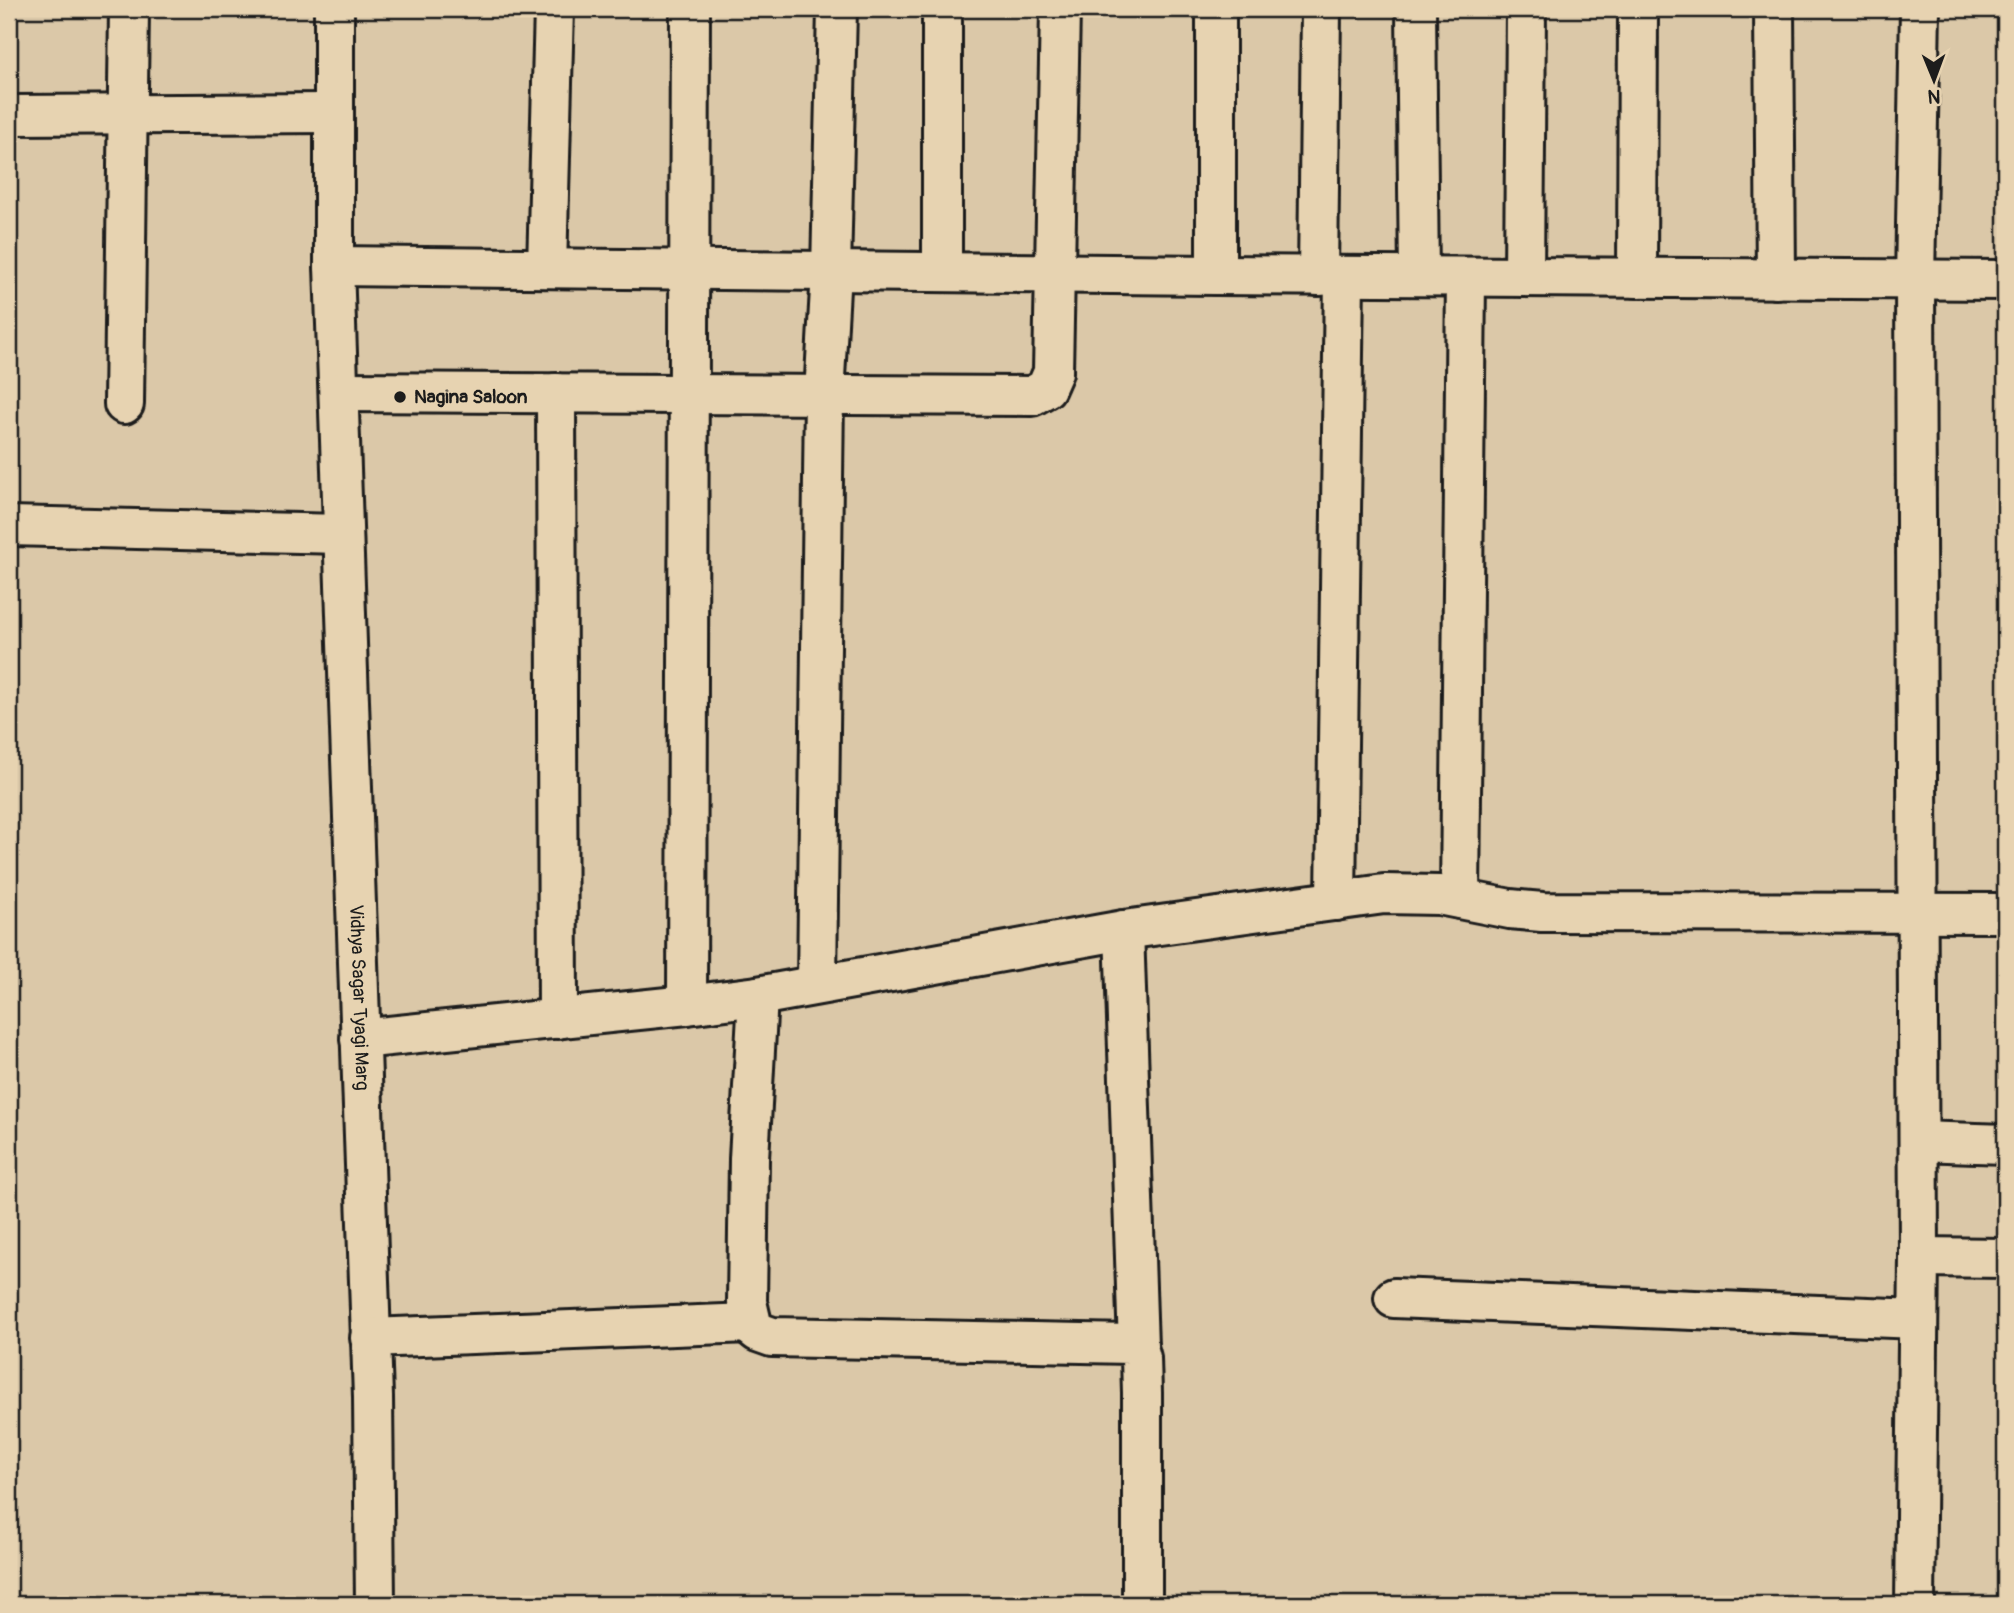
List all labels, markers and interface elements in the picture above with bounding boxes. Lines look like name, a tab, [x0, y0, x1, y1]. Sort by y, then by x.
north arrow	[1898, 46, 1968, 116]
text: N	[1928, 84, 1941, 108]
place label: Nagina Saloon	[414, 385, 528, 409]
marker: Nagina Saloon	[392, 389, 408, 405]
street label: Vidhya Sagar Tyagi Marg	[344, 904, 374, 1091]

